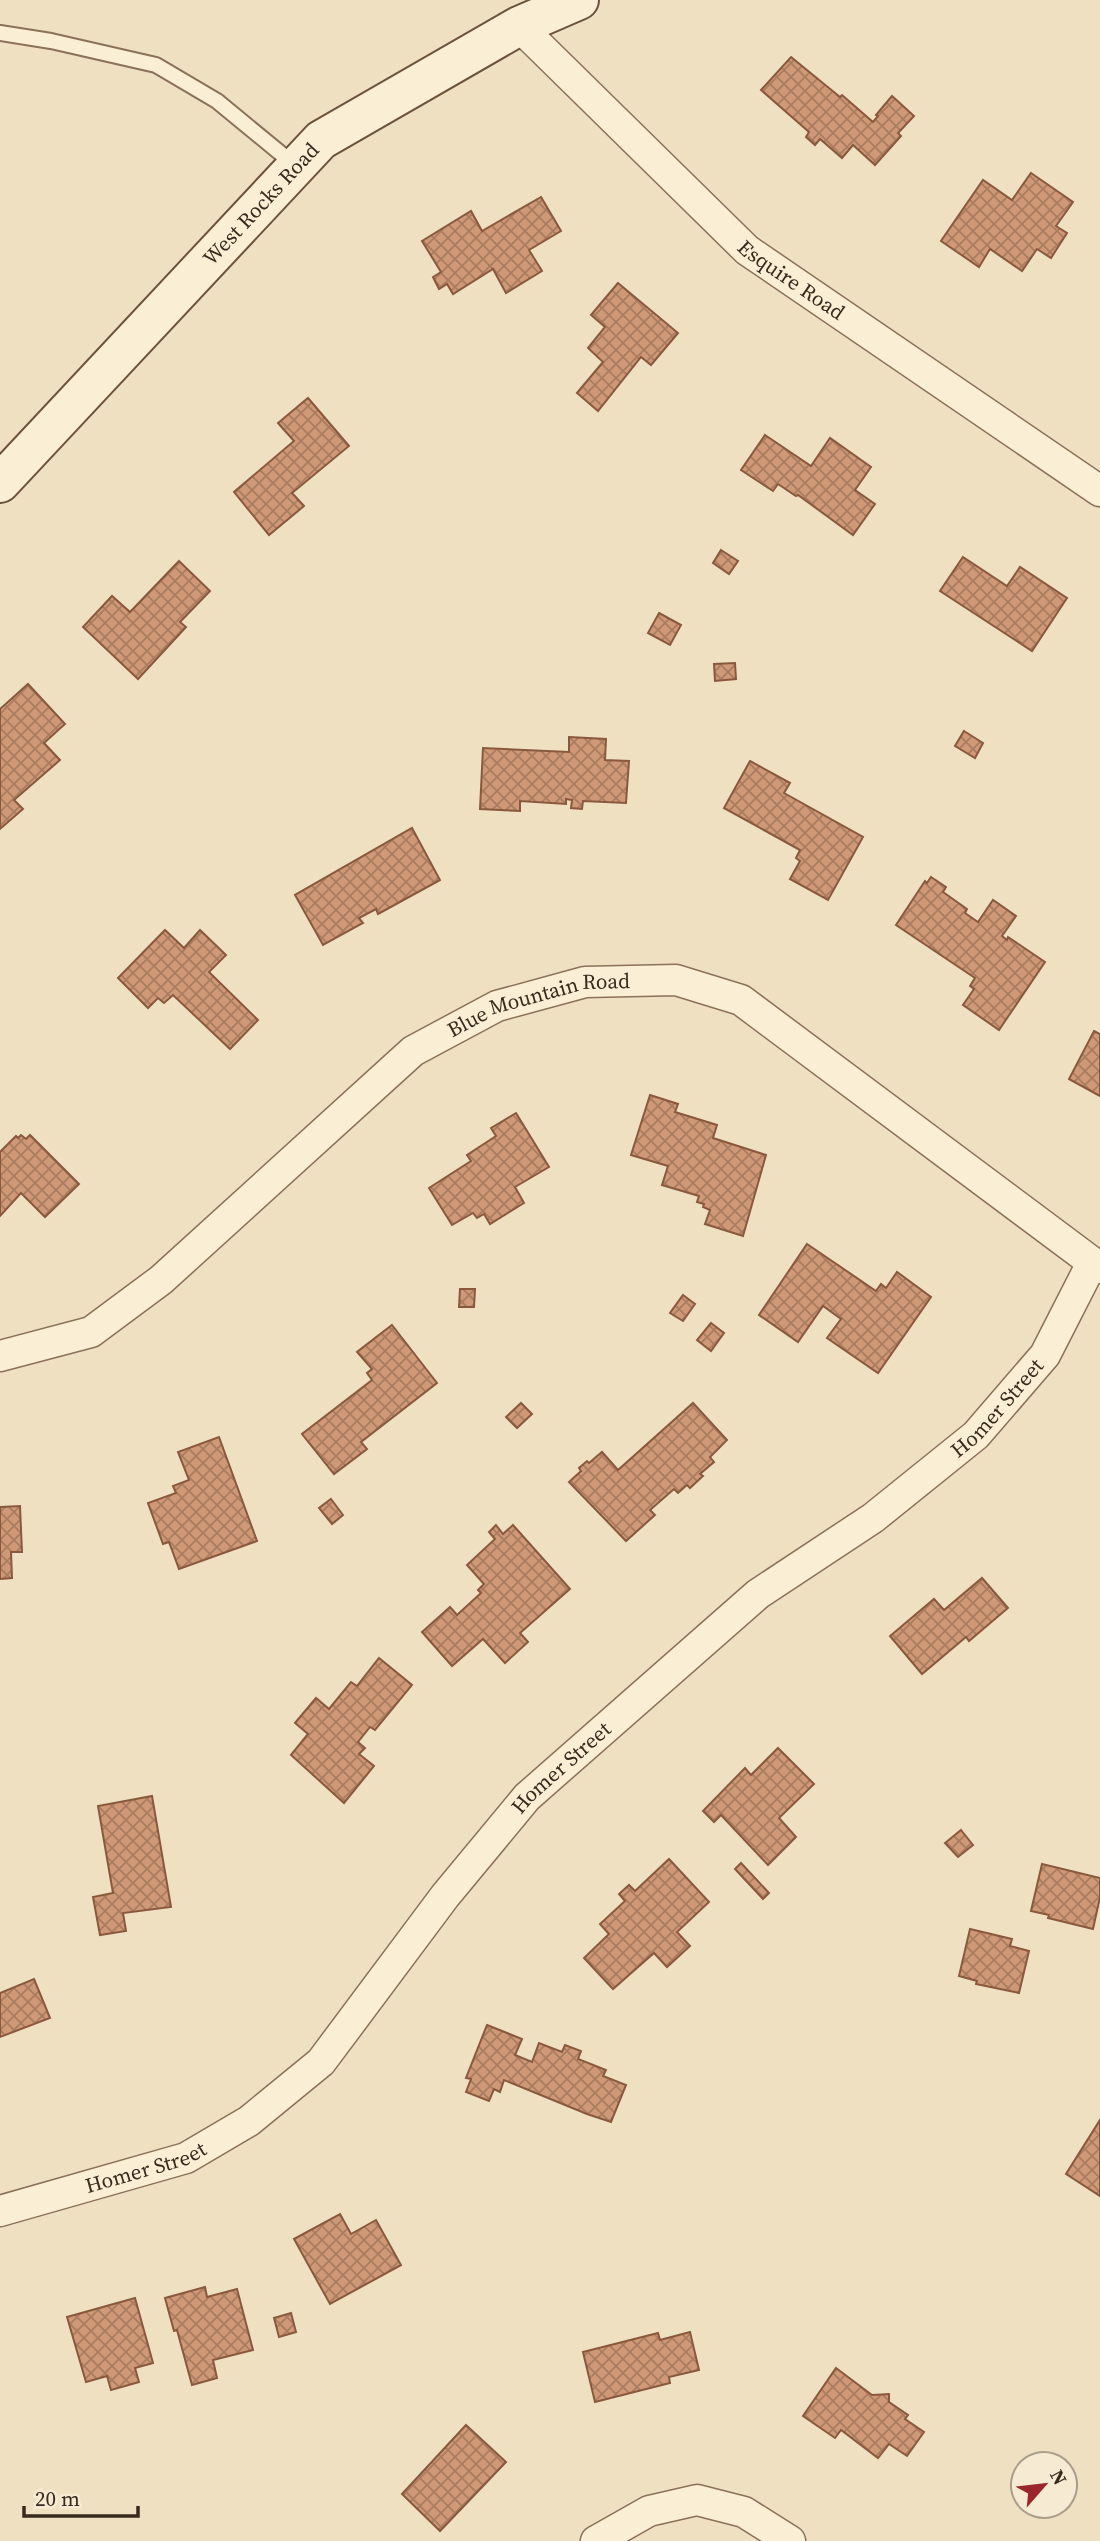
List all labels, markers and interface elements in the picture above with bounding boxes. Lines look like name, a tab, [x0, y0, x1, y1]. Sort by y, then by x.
street label: West Rocks Road	[196, 136, 325, 271]
street label: Esquire Road	[731, 233, 851, 327]
street label: Blue Mountain Road	[442, 966, 630, 1044]
street label: Homer Street	[944, 1352, 1050, 1464]
street label: Homer Street	[504, 1715, 617, 1820]
street label: Homer Street	[82, 2134, 212, 2200]
north arrow	[1009, 2450, 1079, 2520]
text: N	[1044, 2465, 1074, 2489]
scale bar	[24, 2474, 138, 2518]
text: 20 m	[35, 2484, 80, 2513]

